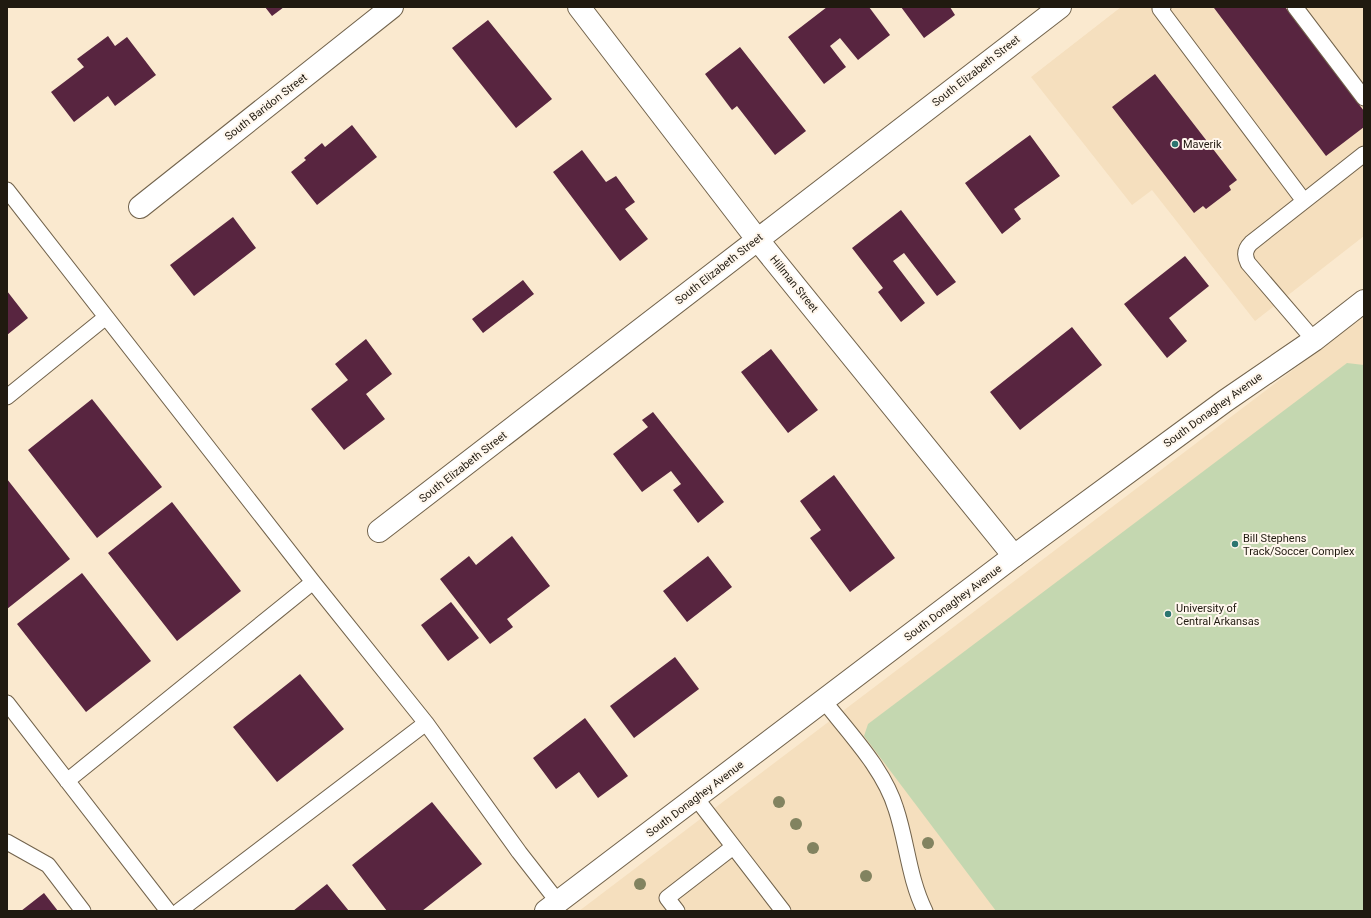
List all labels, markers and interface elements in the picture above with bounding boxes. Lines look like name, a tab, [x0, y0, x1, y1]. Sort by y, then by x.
street label: South Elizabeth Street	[930, 32, 1023, 109]
street label: South Baridon Street	[222, 71, 310, 143]
place label: Maverik	[1183, 138, 1222, 151]
marker: Maverik	[1170, 139, 1180, 149]
street label: South Elizabeth Street	[673, 230, 766, 307]
street label: Hillman Street	[767, 253, 821, 315]
street label: South Donaghey Avenue	[1161, 370, 1265, 450]
street label: South Elizabeth Street	[417, 428, 510, 505]
place label: Bill Stephens Track/Soccer Complex	[1243, 532, 1355, 558]
marker: Bill Stephens Track/Soccer Complex	[1230, 539, 1240, 549]
street label: South Donaghey Avenue	[902, 562, 1004, 644]
place label: University of Central Arkansas	[1176, 602, 1260, 628]
marker: University of Central Arkansas	[1163, 609, 1173, 619]
street label: South Donaghey Avenue	[644, 758, 746, 840]

